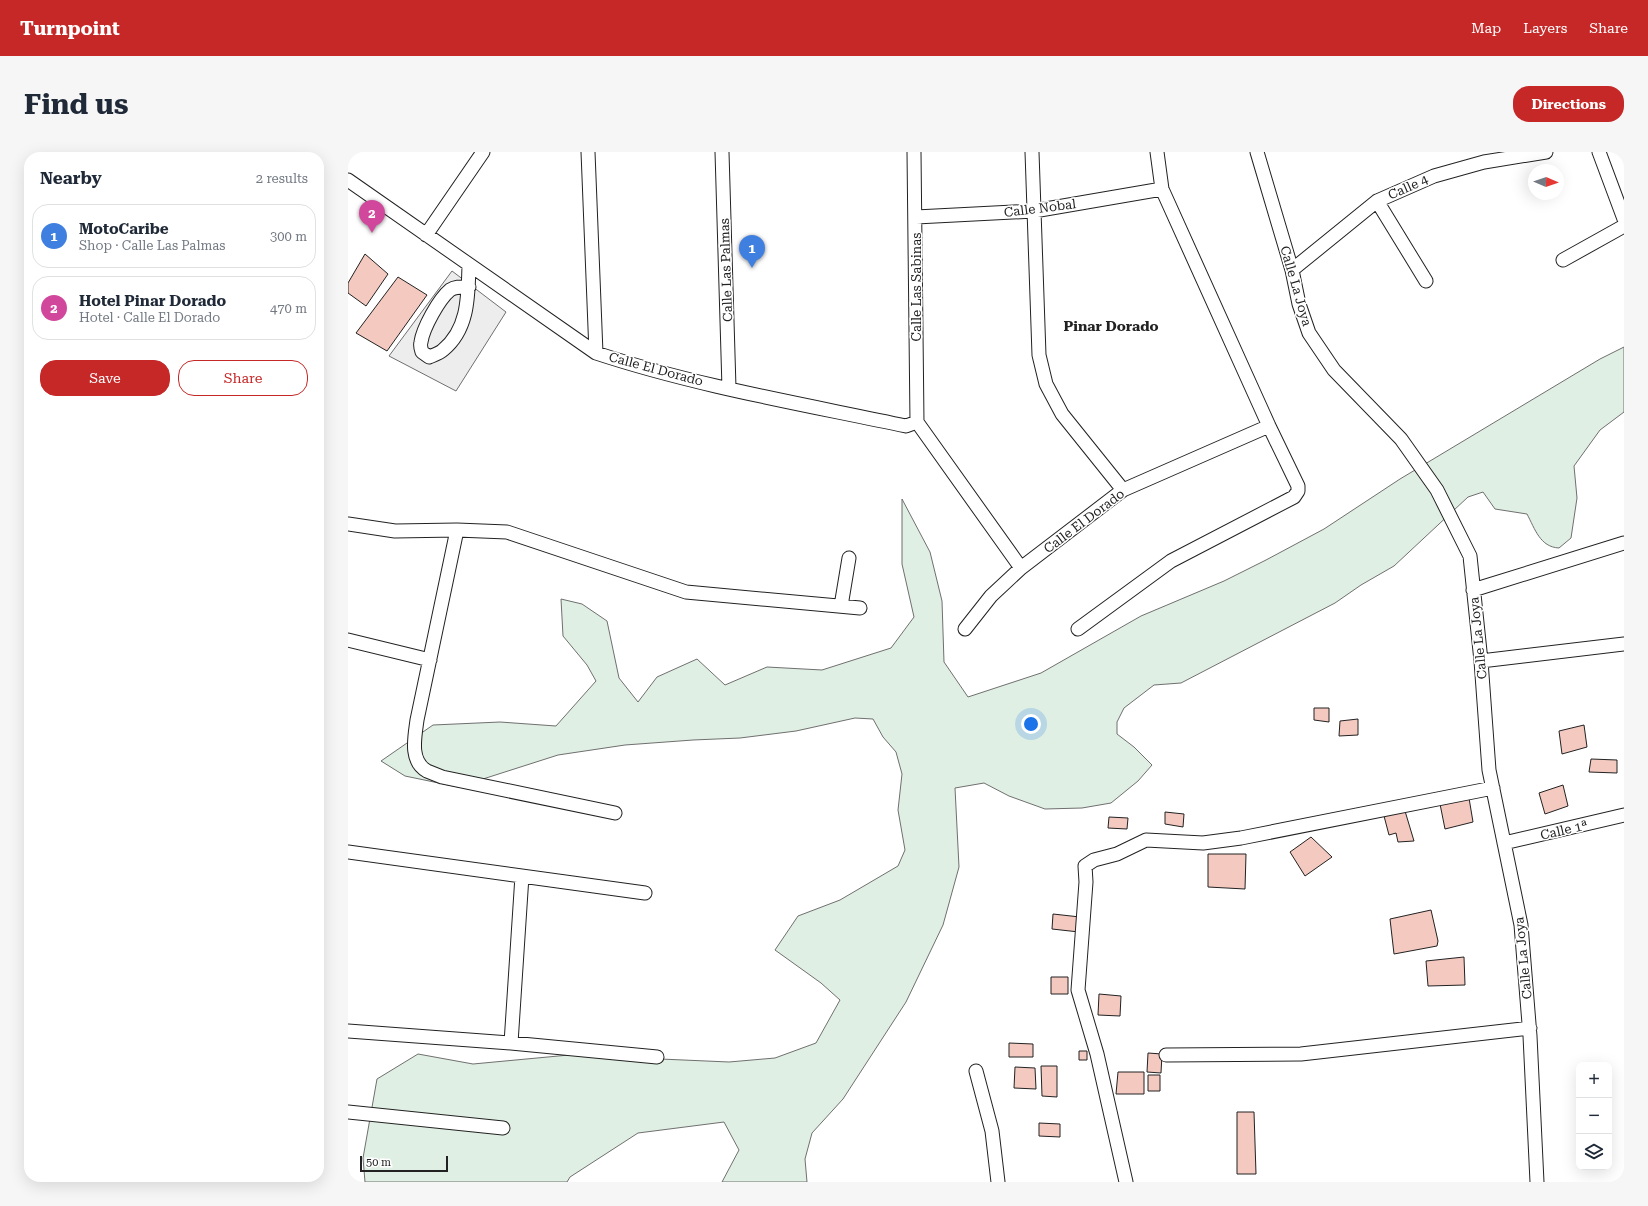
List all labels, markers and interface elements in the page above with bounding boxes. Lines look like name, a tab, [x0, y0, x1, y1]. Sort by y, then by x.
text: Turnpoint	[20, 17, 120, 40]
text: Map	[1471, 20, 1501, 36]
text: Layers	[1523, 20, 1567, 36]
text: Share	[1589, 20, 1628, 36]
button: Directions	[1513, 86, 1624, 122]
text: Find us	[24, 88, 128, 121]
north arrow	[1528, 164, 1564, 200]
text: Nearby	[40, 168, 102, 188]
text: 2 results	[256, 171, 308, 186]
street label: Calle 4	[1386, 171, 1431, 202]
street label: Calle Nobal	[1003, 196, 1077, 220]
pin: 2	[359, 200, 385, 233]
street label: Calle Las Palmas	[717, 218, 735, 322]
text: MotoCaribe	[79, 220, 169, 238]
text: 1	[50, 229, 58, 244]
text: 300 m	[270, 229, 307, 244]
street label: Calle Las Sabinas	[909, 233, 924, 341]
pin: 1	[739, 235, 765, 268]
text: Shop · Calle Las Palmas	[79, 238, 226, 253]
street label: Calle La Joya	[1277, 244, 1315, 328]
text: Hotel Pinar Dorado	[79, 292, 226, 310]
text: 2	[50, 301, 58, 316]
text: 470 m	[270, 301, 307, 316]
text: Hotel · Calle El Dorado	[79, 310, 220, 325]
district label: Pinar Dorado	[1063, 318, 1159, 334]
street label: Calle El Dorado	[607, 349, 705, 389]
button: Save	[40, 360, 170, 396]
button: Share	[178, 360, 308, 396]
street label: Calle El Dorado	[1041, 486, 1127, 556]
street label: Calle La Joya	[1466, 596, 1490, 680]
your location	[1021, 714, 1041, 734]
street label: Calle 1ª	[1539, 817, 1589, 843]
street label: Calle La Joya	[1511, 916, 1535, 1000]
map controls	[1576, 1062, 1612, 1170]
button: +	[1576, 1062, 1612, 1098]
button: −	[1576, 1098, 1612, 1134]
button: layers	[1576, 1134, 1612, 1170]
scale bar	[360, 1154, 448, 1173]
text: 50 m	[366, 1156, 391, 1169]

